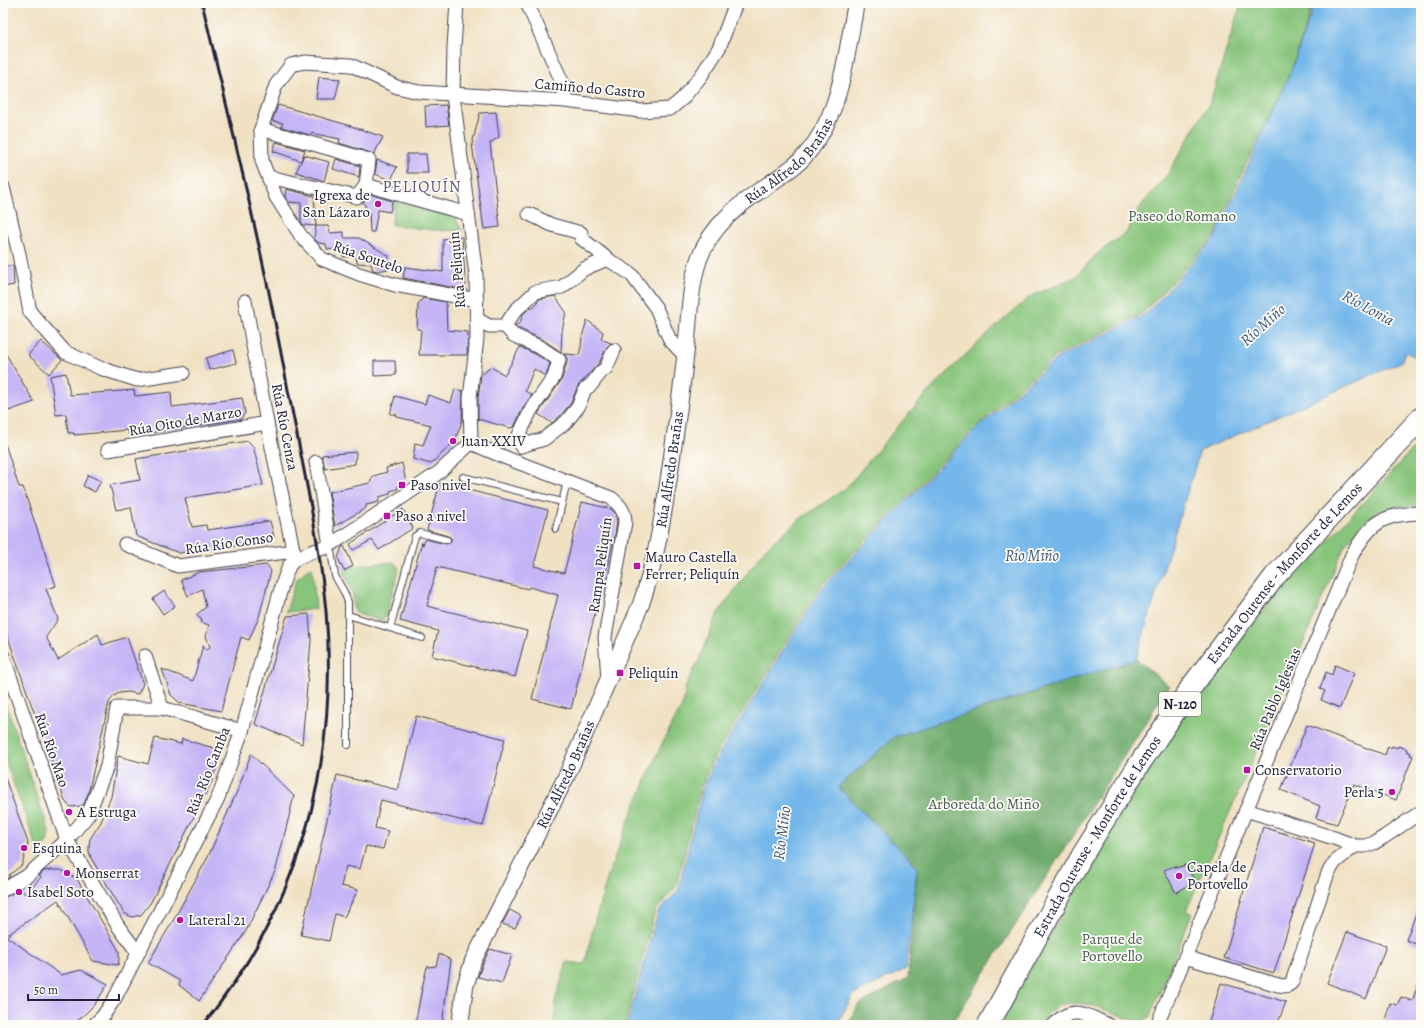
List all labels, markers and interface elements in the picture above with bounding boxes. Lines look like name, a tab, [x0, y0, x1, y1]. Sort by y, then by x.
street label: Camiño do Castro	[534, 73, 646, 103]
street label: Rúa Alfredo Brañas	[740, 115, 838, 208]
district label: PELIQUÍN	[382, 176, 462, 198]
place label: Igrexa de San Lázaro	[303, 185, 370, 222]
marker: Igrexa de San Lázaro	[373, 199, 383, 209]
park label: Paseo do Romano	[1128, 206, 1236, 226]
street label: Rúa Peliquín	[444, 231, 470, 309]
street label: Rúa Soutelo	[330, 236, 406, 278]
water label: Río Lonia	[1338, 285, 1399, 332]
water label: Río Miño	[1236, 299, 1290, 351]
street label: Rúa Río Cenza	[267, 382, 303, 472]
street label: Rúa Oito de Marzo	[127, 401, 243, 441]
street label: Rúa Alfredo Brañas	[651, 410, 688, 529]
place label: Juan XXIV	[461, 431, 527, 451]
marker: Juan XXIV	[448, 436, 458, 446]
place label: Paso nivel	[410, 475, 471, 495]
street label: Estrada Ourense - Monforte de Lemos	[1202, 478, 1367, 668]
marker: Paso nivel	[397, 480, 407, 490]
place label: Paso a nivel	[395, 506, 466, 526]
marker: Paso a nivel	[382, 511, 392, 521]
street label: Rampa Peliquín	[583, 516, 617, 614]
street label: Rúa Río Conso	[184, 527, 274, 559]
water label: Río Miño	[1005, 545, 1059, 567]
place label: Mauro Castella Ferrer; Peliquín	[645, 547, 740, 584]
marker: Mauro Castella Ferrer; Peliquín	[632, 561, 642, 571]
street label: Rúa Pablo Iglesias	[1244, 645, 1306, 753]
place label: Peliquín	[628, 663, 679, 683]
marker: Peliquín	[615, 668, 625, 678]
road number: N-120	[1159, 692, 1201, 716]
street label: Rúa Río Mao	[30, 710, 74, 790]
street label: Rúa Alfredo Brañas	[532, 717, 600, 832]
street label: Rúa Río Camba	[181, 724, 235, 818]
street label: Estrada Ourense - Monforte de Lemos	[1029, 732, 1166, 941]
place label: Conservatorio	[1255, 760, 1342, 780]
marker: Conservatorio	[1242, 765, 1252, 775]
place label: Perla 5	[1344, 782, 1384, 802]
marker: Perla 5	[1387, 787, 1397, 797]
park label: Arboreda do Miño	[928, 794, 1039, 814]
place label: A Estruga	[76, 802, 137, 822]
water label: Río Miño	[768, 805, 796, 861]
marker: A Estruga	[64, 807, 74, 817]
place label: Esquina	[32, 838, 82, 858]
marker: Esquina	[19, 843, 29, 853]
place label: Capela de Portovello	[1187, 857, 1248, 894]
place label: Monserrat	[75, 863, 139, 883]
marker: Monserrat	[62, 868, 72, 878]
marker: Capela de Portovello	[1174, 871, 1184, 881]
place label: Isabel Soto	[27, 882, 94, 902]
marker: Isabel Soto	[14, 887, 24, 897]
place label: Lateral 21	[188, 910, 246, 930]
marker: Lateral 21	[175, 915, 185, 925]
park label: Parque de Portovello	[1082, 929, 1143, 966]
scale bar	[28, 976, 119, 1002]
text: 50 m	[34, 982, 58, 998]

